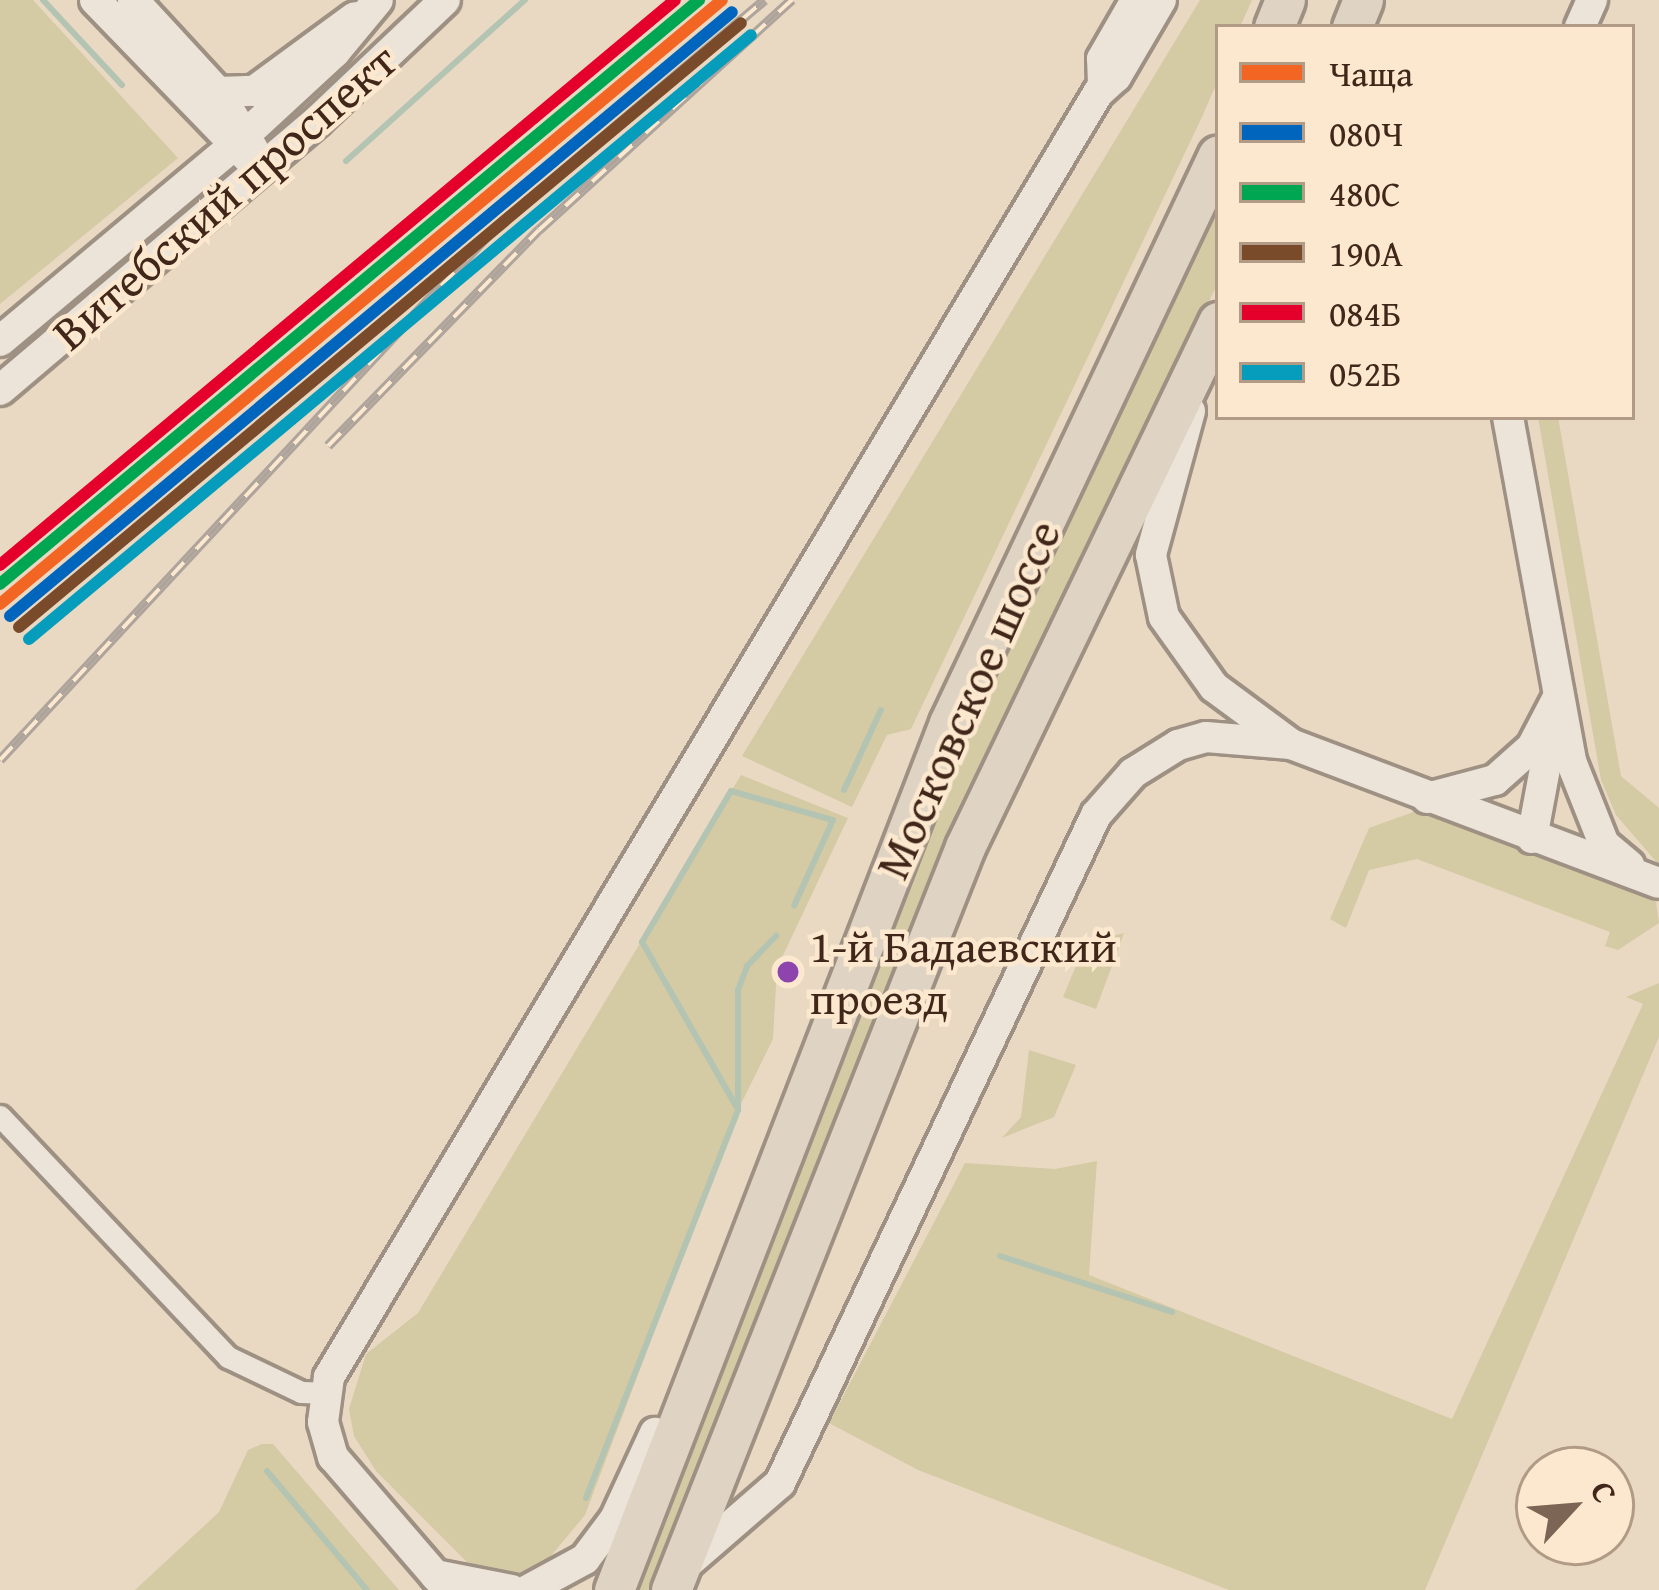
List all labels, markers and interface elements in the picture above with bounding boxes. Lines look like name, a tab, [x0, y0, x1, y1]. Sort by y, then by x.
legend	[1215, 24, 1635, 420]
street label: Витебский проспект	[40, 31, 408, 361]
text: Чаща	[1329, 46, 1413, 99]
text: 080Ч	[1329, 106, 1403, 159]
text: 480С	[1329, 166, 1401, 219]
text: 190А	[1329, 226, 1403, 279]
text: 084Б	[1329, 286, 1401, 339]
text: 052Б	[1329, 346, 1401, 399]
street label: Московское шоссе	[862, 511, 1072, 887]
place label: 1-й Бадаевский проезд	[810, 919, 1117, 1025]
marker: 1-й Бадаевский проезд	[777, 961, 799, 983]
north arrow	[1515, 1446, 1635, 1566]
text: С	[1579, 1473, 1630, 1510]

